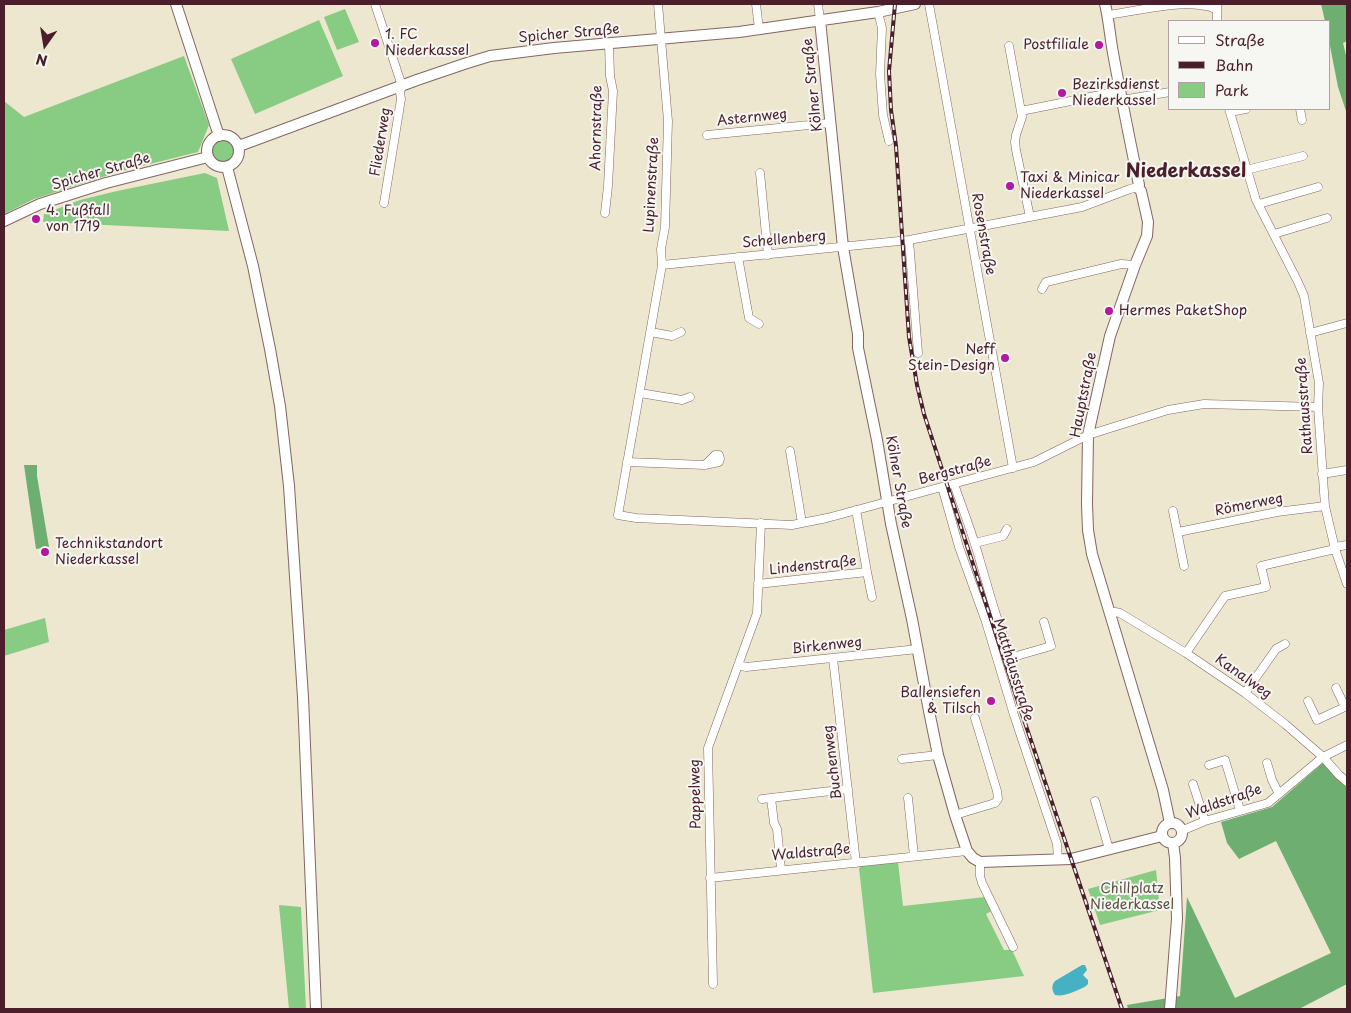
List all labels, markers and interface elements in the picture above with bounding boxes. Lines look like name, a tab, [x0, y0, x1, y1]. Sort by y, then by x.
north arrow	[20, 20, 70, 70]
legend	[1168, 20, 1331, 110]
street label: Spicher Straße	[518, 21, 620, 47]
place label: 1. FC Niederkassel	[385, 27, 469, 59]
text: Straße	[1215, 28, 1265, 51]
marker: 1. FC Niederkassel	[369, 37, 381, 49]
street label: Kölner Straße	[800, 37, 826, 133]
place label: Postfiliale	[1023, 37, 1089, 53]
marker: Postfiliale	[1093, 39, 1105, 51]
text: N	[34, 49, 49, 72]
text: Bahn	[1215, 53, 1253, 76]
place label: Bezirksdienst Niederkassel	[1072, 77, 1159, 110]
text: Park	[1215, 78, 1249, 101]
street label: Ahornstraße	[588, 85, 606, 171]
marker: Bezirksdienst Niederkassel	[1056, 87, 1068, 99]
street label: Fliederweg	[367, 106, 395, 178]
street label: Asternweg	[716, 106, 788, 130]
street label: Lupinenstraße	[641, 137, 663, 233]
street label: Spicher Straße	[50, 150, 152, 194]
district label: Niederkassel	[1126, 161, 1246, 183]
place label: Taxi & Minicar Niederkassel	[1020, 170, 1120, 202]
marker: Taxi & Minicar Niederkassel	[1004, 180, 1016, 192]
street label: Rosenstraße	[967, 192, 999, 276]
place label: 4. Fußfall von 1719	[46, 203, 110, 236]
marker: 4. Fußfall von 1719	[30, 213, 42, 225]
street label: Schellenberg	[741, 228, 827, 252]
place label: Hermes PaketShop	[1119, 303, 1247, 319]
marker: Hermes PaketShop	[1103, 305, 1115, 317]
place label: Neff Stein-Design	[908, 342, 995, 374]
street label: Hauptstraße	[1067, 351, 1101, 439]
marker: Neff Stein-Design	[999, 352, 1011, 364]
street label: Rathausstraße	[1293, 357, 1317, 455]
street label: Kölner Straße	[882, 434, 914, 530]
street label: Bergstraße	[917, 453, 993, 489]
street label: Römerweg	[1213, 490, 1285, 520]
place label: Technikstandort Niederkassel	[55, 536, 163, 568]
marker: Technikstandort Niederkassel	[39, 546, 51, 558]
street label: Lindenstraße	[769, 553, 857, 579]
street label: Matthäusstraße	[989, 616, 1037, 724]
street label: Birkenweg	[791, 634, 863, 658]
street label: Kanalweg	[1211, 651, 1275, 703]
place label: Ballensiefen & Tilsch	[900, 685, 981, 718]
marker: Ballensiefen & Tilsch	[985, 695, 997, 707]
street label: Buchenweg	[820, 724, 846, 800]
street label: Pappelweg	[687, 759, 705, 829]
street label: Waldstraße	[1184, 781, 1264, 823]
street label: Waldstraße	[771, 841, 851, 865]
park label: Chillplatz Niederkassel	[1090, 881, 1174, 914]

